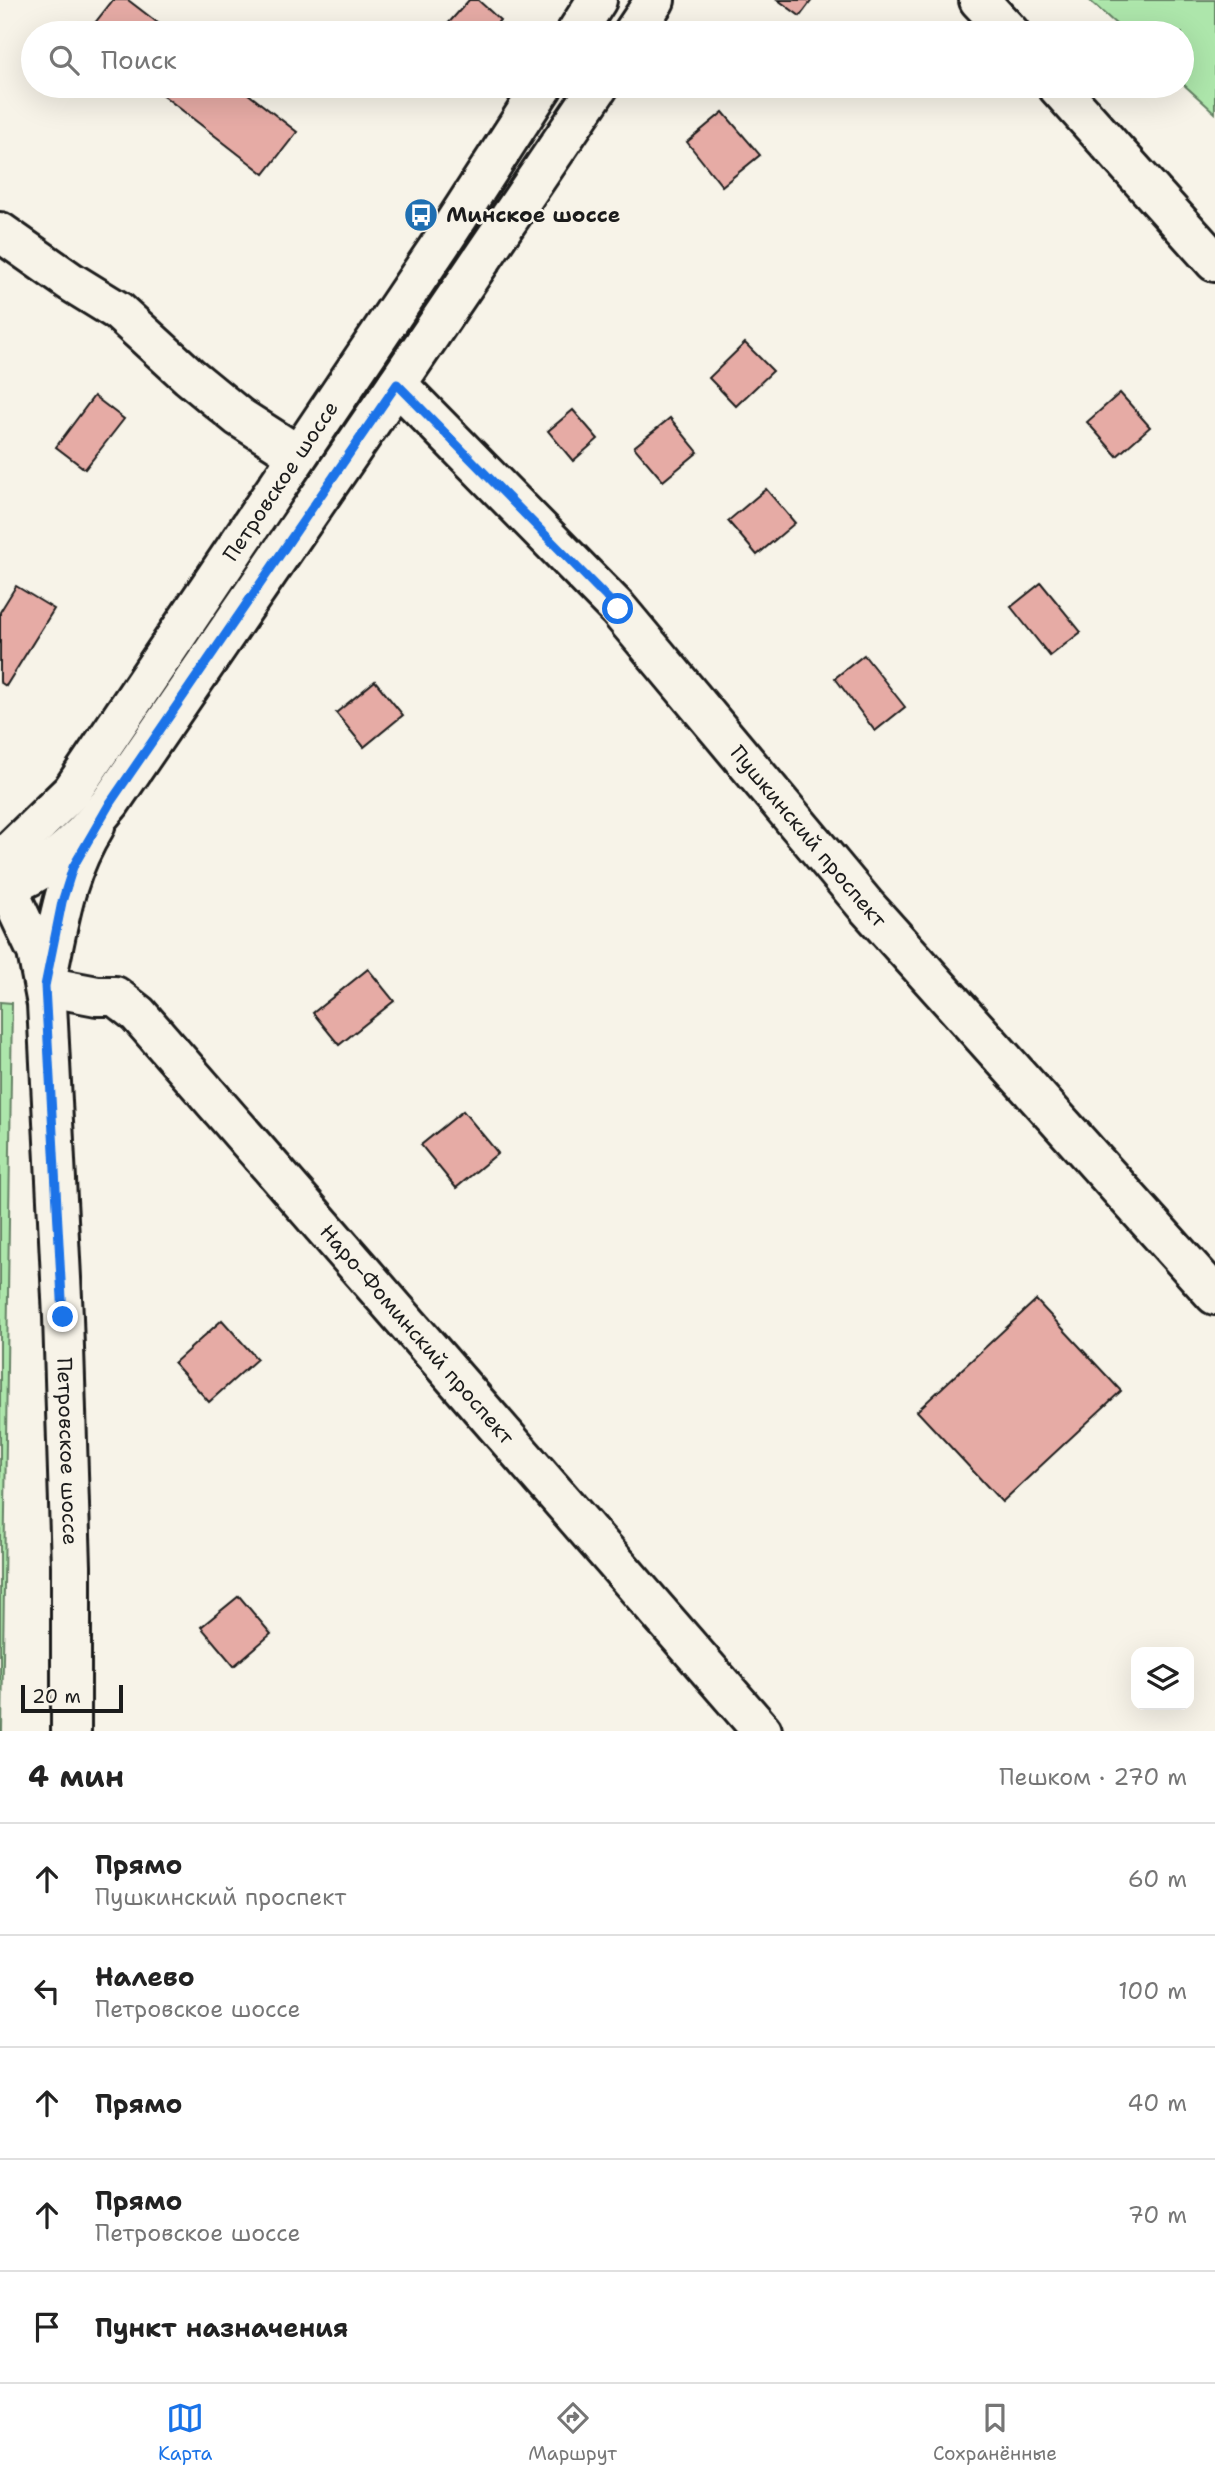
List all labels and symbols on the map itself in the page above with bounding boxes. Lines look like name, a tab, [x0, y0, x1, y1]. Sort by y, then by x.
bus stop icon: Минское шоссе	[402, 196, 440, 234]
place label: Минское шоссе	[446, 201, 620, 229]
street label: Петровское шоссе	[217, 396, 345, 567]
route start	[602, 593, 633, 624]
street label: Пушкинский проспект	[724, 740, 893, 934]
street label: Наро-Фоминский проспект	[313, 1218, 521, 1451]
route end	[47, 1301, 78, 1332]
street label: Петровское шоссе	[50, 1357, 84, 1546]
scale bar	[21, 1682, 122, 1714]

